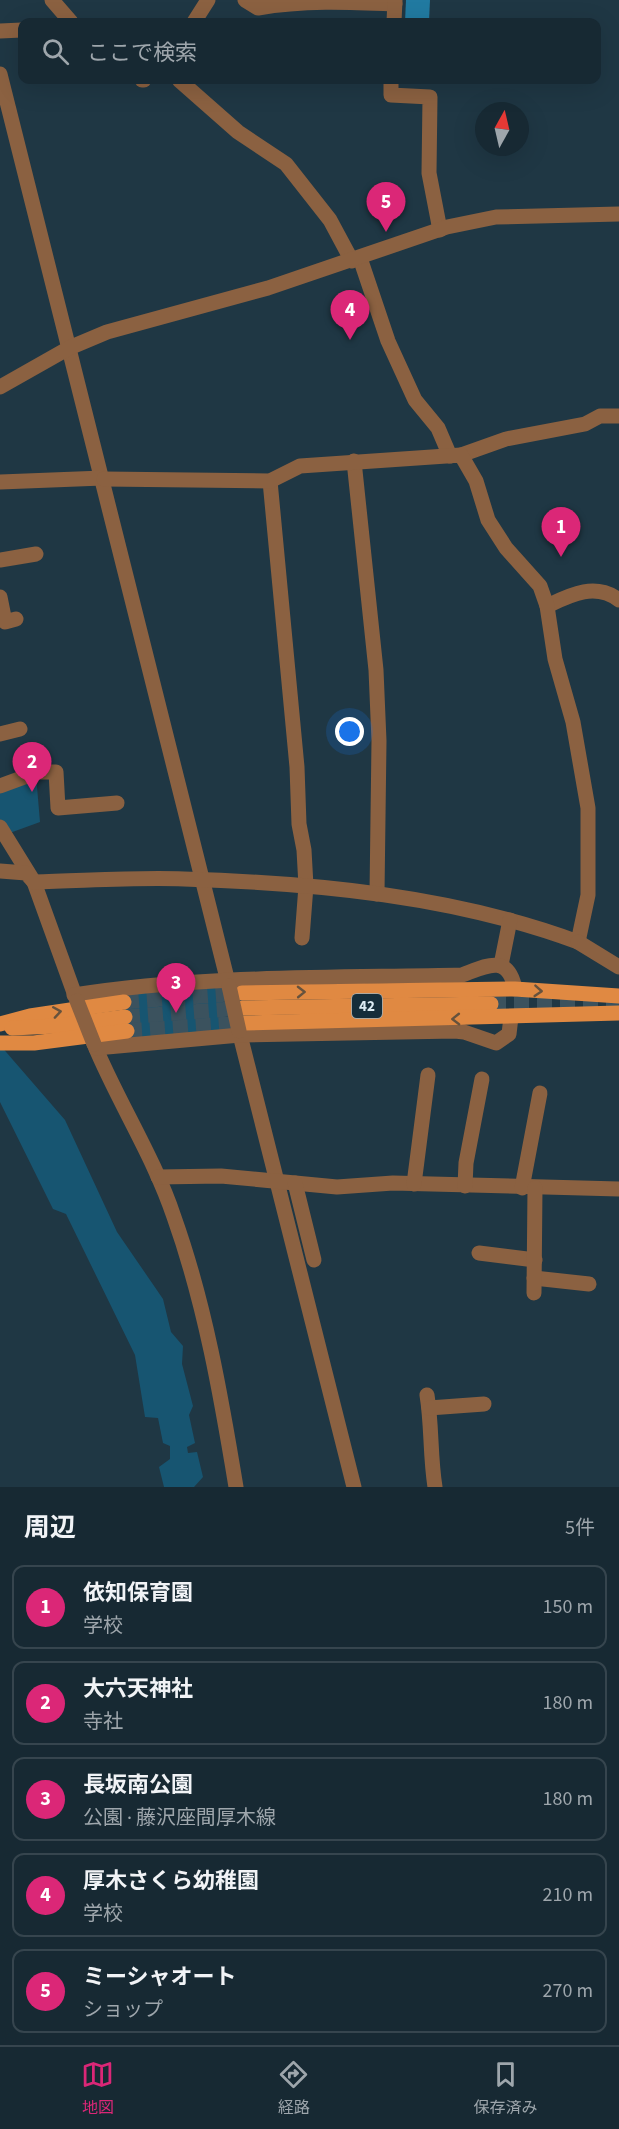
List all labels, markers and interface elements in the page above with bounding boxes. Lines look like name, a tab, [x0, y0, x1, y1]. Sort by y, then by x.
search box	[18, 18, 601, 84]
icon: search	[39, 35, 72, 68]
text: ここで検索	[87, 37, 197, 69]
north arrow	[475, 102, 529, 156]
pin: 5	[366, 182, 406, 232]
pin: 4	[330, 290, 370, 340]
pin: 1	[542, 508, 580, 557]
your location	[335, 717, 364, 746]
pin: 2	[12, 742, 51, 792]
pin: 3	[156, 964, 195, 1013]
one-way arrow	[533, 984, 542, 997]
one-way arrow	[296, 986, 305, 998]
road number: 42	[352, 994, 382, 1018]
one-way arrow	[53, 1007, 62, 1019]
one-way arrow	[451, 1012, 460, 1025]
text: 周辺	[24, 1509, 76, 1546]
text: 5件	[565, 1514, 595, 1542]
text: 依知保育園	[83, 1577, 193, 1609]
text: 1	[40, 1593, 51, 1621]
text: 150 m	[543, 1593, 593, 1621]
text: 学校	[83, 1612, 123, 1640]
text: 大六天神社	[83, 1673, 193, 1705]
text: 2	[40, 1689, 51, 1717]
text: 180 m	[543, 1689, 593, 1717]
text: 寺社	[83, 1708, 123, 1736]
text: 長坂南公園	[83, 1769, 193, 1801]
text: 3	[40, 1785, 51, 1813]
text: 180 m	[543, 1785, 593, 1813]
text: 公園 · 藤沢座間厚木線	[83, 1804, 276, 1832]
text: 厚木さくら幼稚園	[83, 1865, 259, 1897]
text: 4	[40, 1881, 51, 1909]
text: 210 m	[543, 1881, 593, 1909]
text: 学校	[83, 1900, 123, 1928]
text: ミーシャオート	[83, 1961, 237, 1993]
text: 5	[40, 1977, 51, 2005]
text: 270 m	[543, 1977, 593, 2005]
text: ショップ	[83, 1996, 163, 2024]
tab: 地図	[81, 2058, 114, 2119]
tab: 経路	[277, 2058, 310, 2119]
tab: 保存済み	[473, 2058, 537, 2119]

